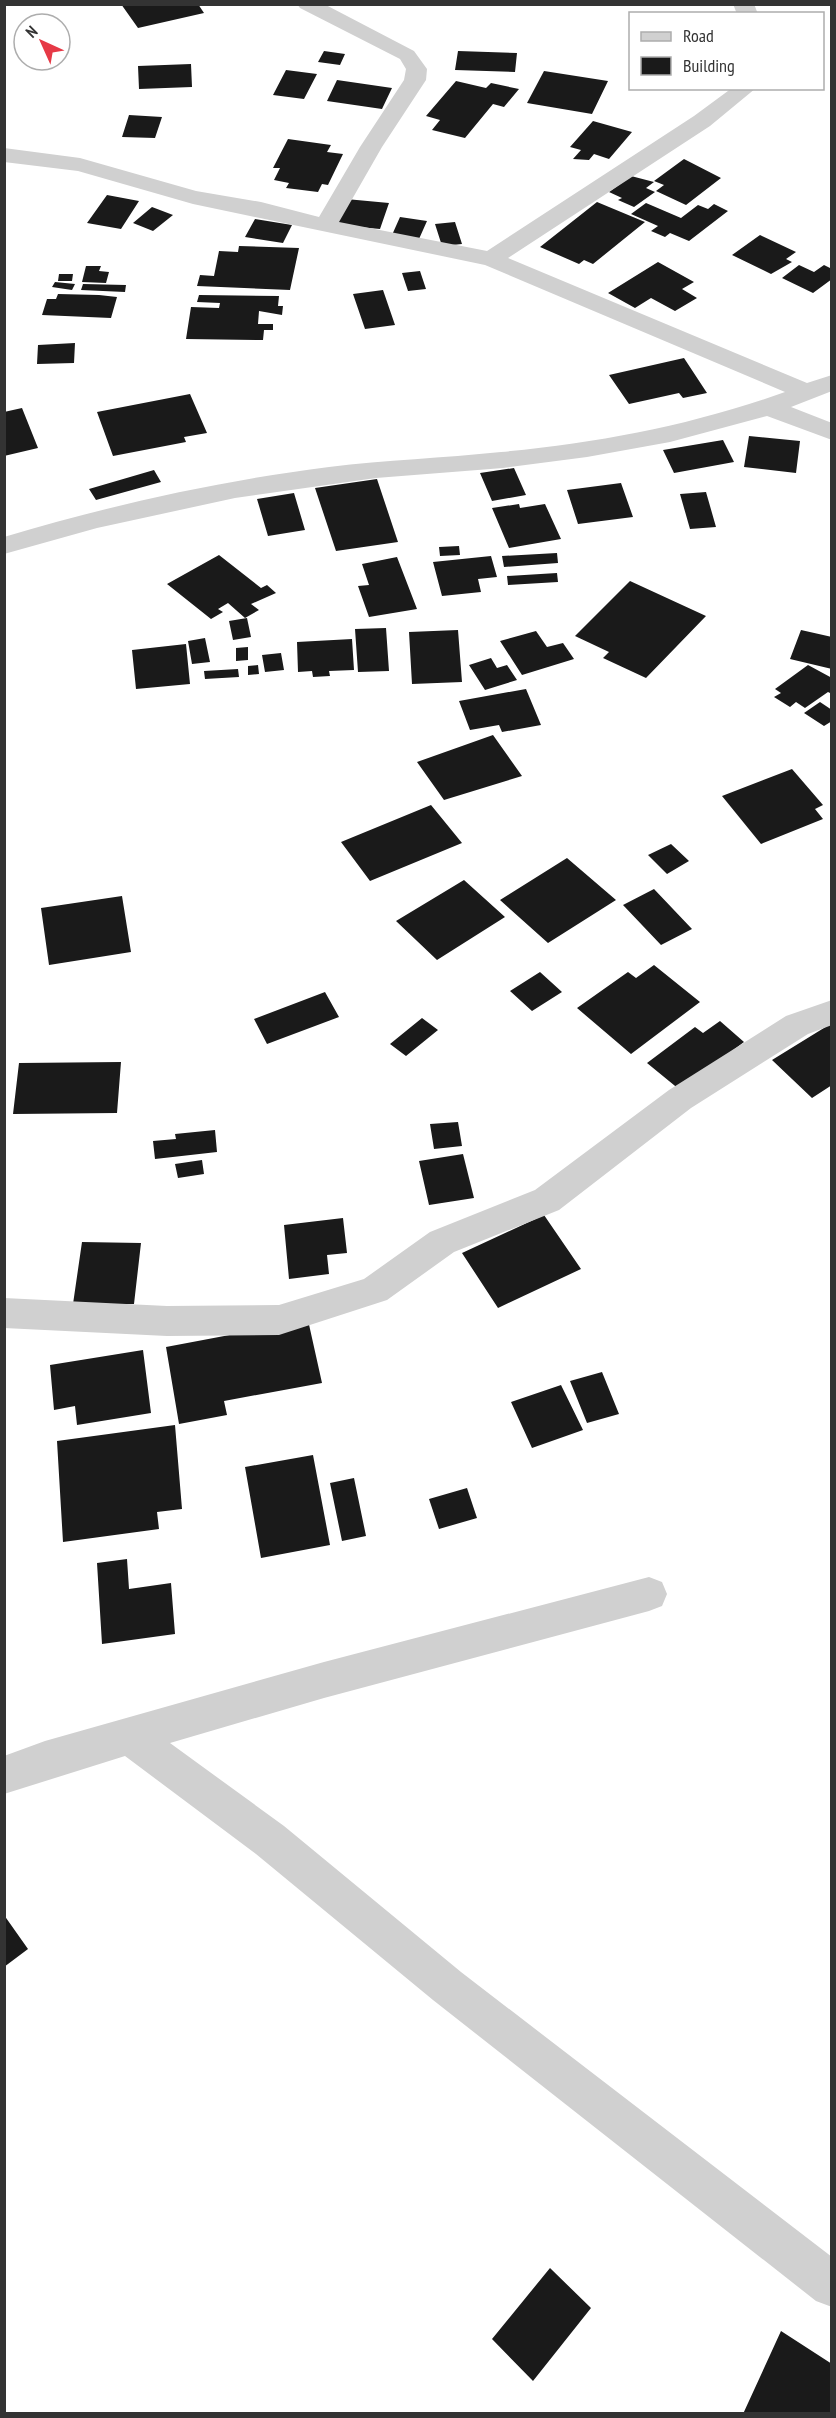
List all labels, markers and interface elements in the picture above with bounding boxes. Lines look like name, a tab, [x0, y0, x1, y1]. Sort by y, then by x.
north arrow	[12, 12, 72, 72]
legend	[629, 12, 824, 90]
text: N	[21, 21, 42, 42]
text: Road	[683, 24, 714, 47]
text: Building	[683, 54, 735, 77]

